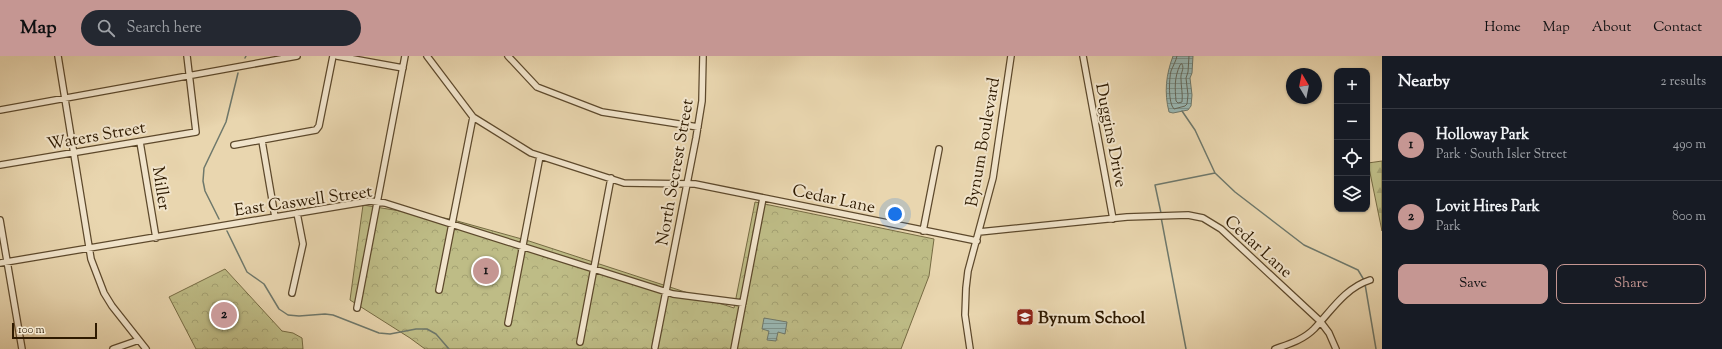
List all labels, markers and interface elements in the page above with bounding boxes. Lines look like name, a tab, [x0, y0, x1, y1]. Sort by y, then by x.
search box	[81, 10, 361, 46]
text: Map	[20, 15, 57, 42]
icon: search	[95, 17, 117, 39]
text: Search here	[127, 18, 202, 39]
text: Home	[1484, 18, 1521, 38]
text: Map	[1543, 18, 1570, 38]
text: About	[1592, 18, 1631, 38]
text: Contact	[1653, 18, 1702, 38]
north arrow	[1286, 68, 1322, 104]
map controls	[1334, 68, 1370, 212]
button: +	[1334, 68, 1370, 104]
text: Nearby	[1398, 70, 1450, 94]
text: 2 results	[1661, 73, 1706, 91]
street label: Bynum Boulevard	[961, 75, 1007, 209]
street label: Duggins Drive	[1088, 81, 1132, 190]
street label: North Secrest Street	[651, 97, 701, 248]
button: −	[1334, 104, 1370, 140]
street label: Waters Street	[45, 116, 148, 157]
text: Holloway Park	[1436, 125, 1529, 146]
text: 1	[1409, 136, 1413, 154]
text: 490 m	[1673, 136, 1706, 154]
button: locate	[1334, 140, 1370, 176]
text: Park · South Isler Street	[1436, 146, 1567, 164]
street label: Miller	[145, 165, 175, 213]
button: layers	[1334, 176, 1370, 212]
street label: Cedar Lane	[790, 179, 877, 220]
street label: East Caswell Street	[233, 180, 374, 224]
text: Lovit Hires Park	[1436, 197, 1540, 218]
your location	[885, 204, 905, 224]
text: 2	[1408, 208, 1414, 226]
text: 800 m	[1672, 208, 1706, 226]
street label: Cedar Lane	[1218, 210, 1297, 285]
text: Park	[1436, 218, 1461, 236]
pin: 1	[473, 256, 499, 286]
button: Save	[1398, 264, 1548, 304]
button: Share	[1556, 264, 1706, 304]
pin: 2	[211, 300, 237, 330]
school or university icon: Bynum School	[1015, 307, 1035, 327]
place label: Bynum School	[1038, 307, 1146, 331]
scale bar	[12, 321, 97, 340]
text: 100 m	[18, 322, 45, 338]

